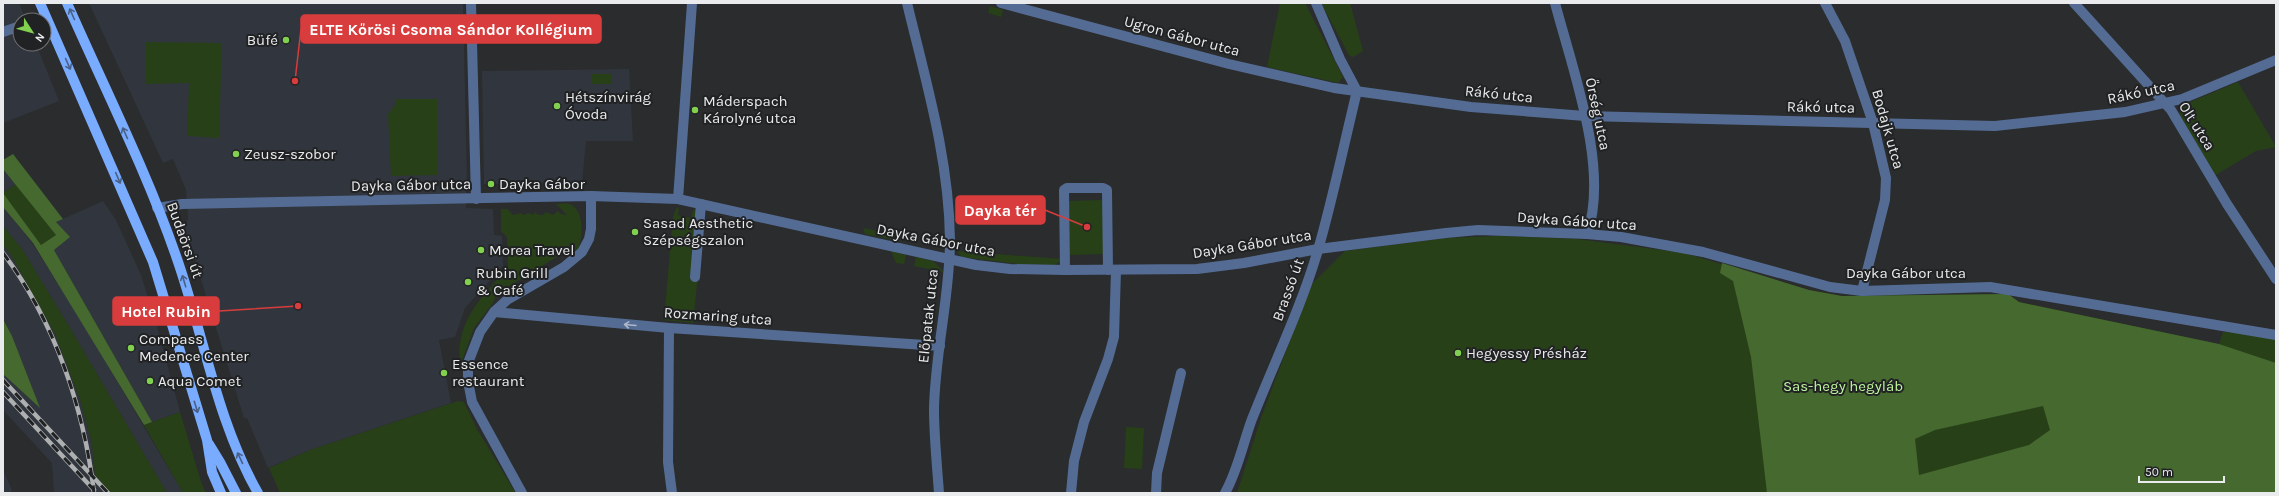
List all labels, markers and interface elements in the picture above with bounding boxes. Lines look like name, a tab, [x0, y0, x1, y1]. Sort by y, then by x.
one-way arrow	[68, 9, 75, 21]
north arrow	[12, 12, 52, 52]
street label: Ugron Gábor utca	[1122, 12, 1242, 60]
callout: ELTE Kőrösi Csoma Sándor Kollégium	[301, 15, 601, 43]
text: ELTE Kőrösi Csoma Sándor Kollégium	[309, 20, 593, 39]
text: N	[32, 31, 47, 45]
place label: Büfé	[247, 31, 278, 49]
marker: Büfé	[281, 35, 291, 45]
one-way arrow	[64, 58, 72, 70]
street label: Őrség utca	[1582, 76, 1614, 152]
street label: Rákó utca	[2106, 76, 2176, 108]
street label: Rákó utca	[1464, 81, 1534, 107]
street label: Bodajk utca	[1868, 87, 1908, 171]
place label: Hétszínvirág Óvoda	[565, 88, 652, 123]
place label: Máderspach Károlyné utca	[703, 92, 796, 127]
street label: Rákó utca	[1787, 97, 1855, 117]
street label: Olt utca	[2175, 98, 2219, 154]
marker: Hétszínvirág Óvoda	[552, 101, 562, 111]
marker: Máderspach Károlyné utca	[690, 105, 700, 115]
one-way arrow	[121, 128, 128, 140]
place label: Zeusz-szobor	[244, 145, 336, 163]
marker: Zeusz-szobor	[231, 149, 241, 159]
one-way arrow	[115, 172, 122, 184]
street label: Dayka Gábor utca	[351, 175, 471, 195]
place label: Dayka Gábor	[499, 175, 585, 193]
marker: Dayka Gábor	[486, 179, 496, 189]
callout: Dayka tér	[956, 196, 1045, 224]
street label: Budaörsi út	[163, 199, 207, 281]
text: Dayka tér	[964, 201, 1037, 220]
street label: Dayka Gábor utca	[1516, 208, 1638, 234]
place label: Sasad Aesthetic Szépségszalon	[643, 214, 753, 249]
street label: Dayka Gábor utca	[875, 220, 997, 260]
street label: Dayka Gábor utca	[1191, 226, 1313, 262]
marker: Sasad Aesthetic Szépségszalon	[630, 227, 640, 237]
place label: Morea Travel	[489, 241, 574, 259]
marker: Morea Travel	[476, 245, 486, 255]
street label: Brassó út	[1268, 256, 1308, 324]
place label: Rubin Grill & Café	[476, 264, 548, 299]
street label: Dayka Gábor utca	[1846, 264, 1966, 282]
street label: Előpatak utca	[914, 268, 942, 364]
one-way arrow	[180, 275, 187, 288]
marker: Rubin Grill & Café	[463, 277, 473, 287]
callout: Hotel Rubin	[113, 297, 219, 325]
text: Hotel Rubin	[121, 302, 211, 321]
street label: Rozmaring utca	[663, 303, 773, 329]
one-way arrow	[624, 321, 637, 329]
place label: Compass Medence Center	[139, 330, 249, 365]
marker: Compass Medence Center	[126, 343, 136, 353]
place label: Hegyessy Présház	[1466, 344, 1587, 362]
marker: Hegyessy Présház	[1453, 348, 1463, 358]
place label: Essence restaurant	[452, 355, 525, 390]
marker: Essence restaurant	[439, 368, 449, 378]
place label: Aqua Comet	[158, 372, 241, 390]
marker: Aqua Comet	[145, 376, 155, 386]
park label: Sas-hegy hegyláb	[1783, 377, 1903, 395]
one-way arrow	[193, 400, 200, 413]
one-way arrow	[236, 452, 243, 464]
scale bar	[2139, 458, 2224, 484]
text: 50 m	[2145, 465, 2173, 479]

